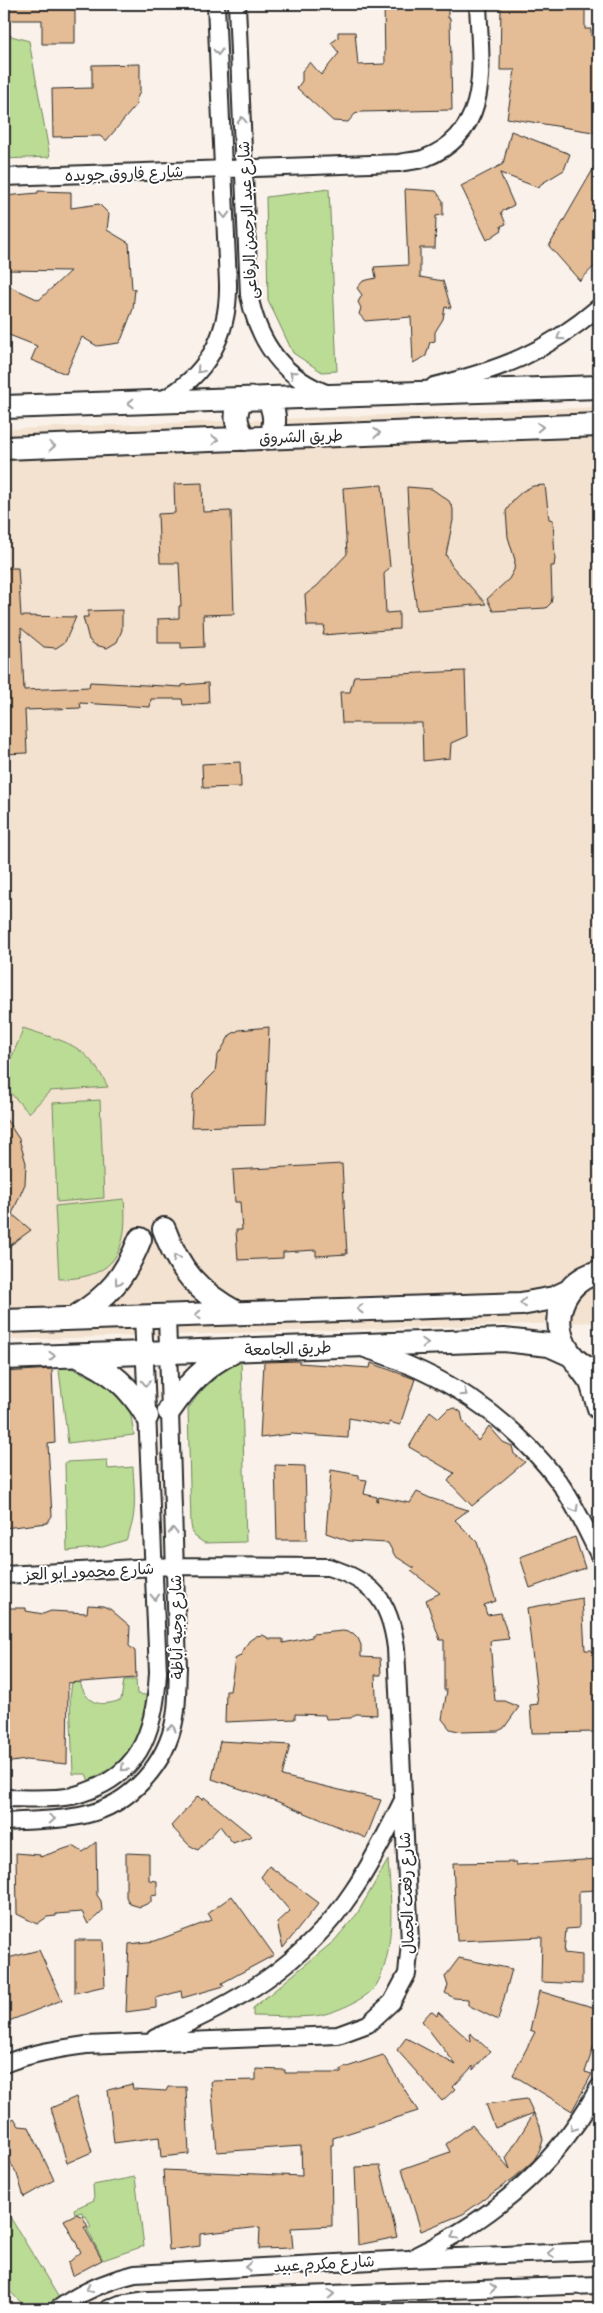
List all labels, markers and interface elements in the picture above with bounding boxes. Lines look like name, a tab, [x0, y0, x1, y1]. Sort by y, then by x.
one-way arrow	[212, 49, 223, 57]
one-way arrow	[237, 116, 247, 124]
street label: شارع عبد الرحمن الرفاعى	[233, 140, 263, 300]
street label: شارع فاروق جويده	[65, 161, 184, 187]
one-way arrow	[219, 211, 230, 219]
one-way arrow	[557, 330, 566, 340]
one-way arrow	[197, 365, 206, 374]
one-way arrow	[289, 371, 298, 380]
one-way arrow	[127, 397, 135, 408]
one-way arrow	[536, 422, 544, 433]
street label: طريق الشروق	[259, 425, 343, 447]
one-way arrow	[373, 428, 381, 439]
one-way arrow	[212, 435, 219, 445]
one-way arrow	[49, 440, 57, 451]
one-way arrow	[173, 1254, 183, 1263]
one-way arrow	[115, 1276, 124, 1286]
one-way arrow	[518, 1298, 526, 1309]
one-way arrow	[356, 1304, 364, 1314]
one-way arrow	[194, 1309, 202, 1320]
street label: طريق الجامعة	[244, 1336, 332, 1360]
one-way arrow	[421, 1338, 429, 1348]
one-way arrow	[49, 1350, 57, 1361]
one-way arrow	[141, 1379, 151, 1387]
one-way arrow	[458, 1387, 467, 1396]
one-way arrow	[568, 1504, 578, 1513]
one-way arrow	[168, 1527, 178, 1534]
street label: شارع محمود ابو العز	[21, 1558, 155, 1586]
street label: شارع وجيه أباظة	[165, 1575, 189, 1679]
one-way arrow	[149, 1594, 160, 1602]
one-way arrow	[166, 1723, 177, 1732]
one-way arrow	[121, 1762, 130, 1771]
one-way arrow	[49, 1813, 57, 1824]
street label: شارع رفعت الجمال	[394, 1831, 420, 1954]
one-way arrow	[570, 2122, 579, 2132]
one-way arrow	[450, 2230, 459, 2240]
one-way arrow	[546, 2248, 554, 2258]
street label: شارع مكرم عبيد	[273, 2250, 375, 2279]
one-way arrow	[244, 2262, 252, 2273]
one-way arrow	[85, 2283, 94, 2293]
one-way arrow	[489, 2283, 497, 2294]
one-way arrow	[327, 2289, 335, 2299]

